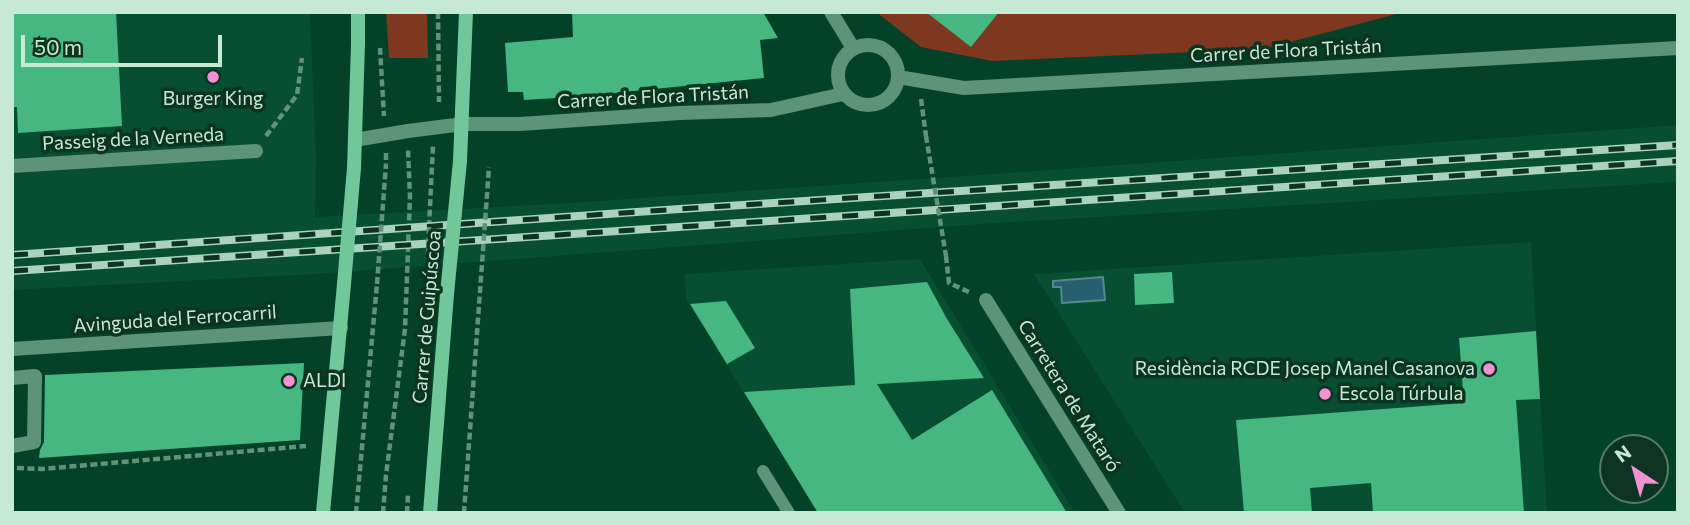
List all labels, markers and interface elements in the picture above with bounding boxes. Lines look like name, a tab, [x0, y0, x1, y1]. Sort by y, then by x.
scale bar	[24, 21, 226, 65]
text: 50 m	[34, 34, 82, 59]
street label: Carrer de Flora Tristán	[1190, 35, 1382, 67]
marker: Burger King	[205, 69, 221, 85]
street label: Carrer de Flora Tristán	[557, 81, 749, 113]
place label: Burger King	[163, 88, 263, 110]
street label: Passeig de la Verneda	[41, 123, 225, 155]
street label: Carrer de Guipúscoa	[408, 229, 446, 405]
street label: Avinguda del Ferrocarril	[73, 301, 277, 337]
street label: Carretera de Mataró	[1013, 316, 1125, 476]
place label: Residència RCDE Josep Manel Casanova	[1135, 358, 1475, 380]
marker: Residència RCDE Josep Manel Casanova	[1481, 361, 1497, 377]
place label: ALDI	[303, 370, 346, 392]
marker: ALDI	[281, 373, 297, 389]
place label: Escola Túrbula	[1339, 383, 1463, 405]
marker: Escola Túrbula	[1317, 386, 1333, 402]
north arrow	[1599, 434, 1669, 504]
text: N	[1610, 440, 1635, 467]

